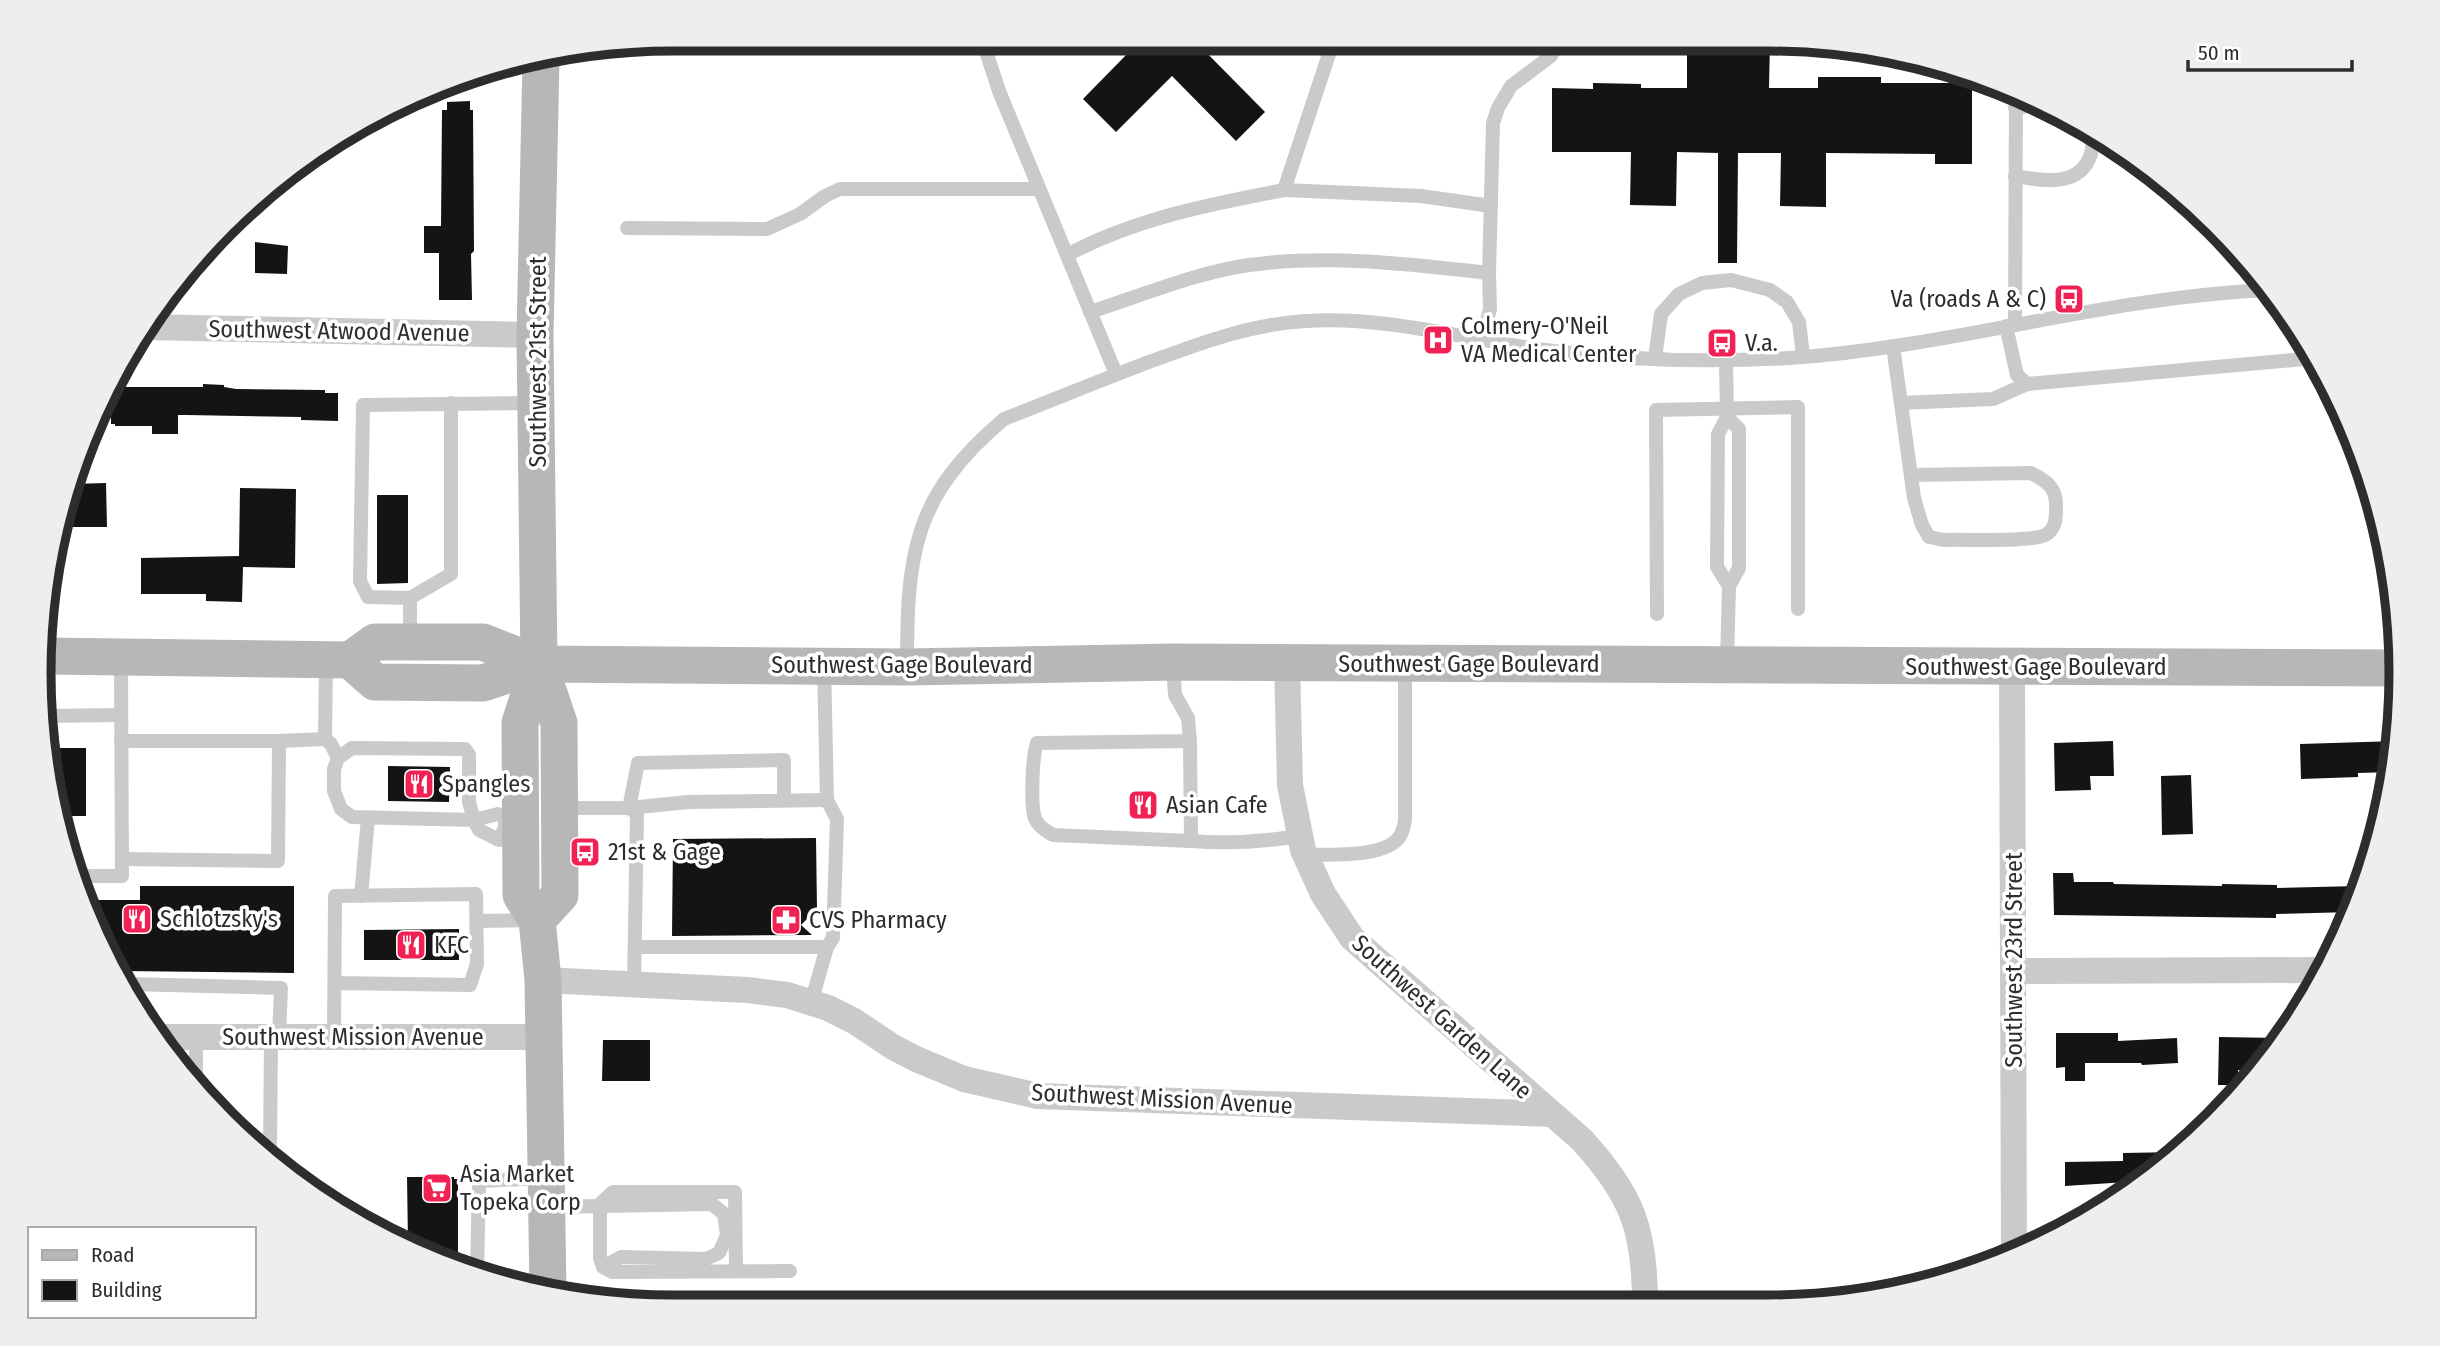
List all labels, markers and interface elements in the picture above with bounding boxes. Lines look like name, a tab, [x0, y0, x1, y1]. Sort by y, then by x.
scale bar	[2188, 28, 2352, 72]
text: 50 m	[2198, 40, 2240, 66]
street label: Southwest 21st Street	[524, 256, 552, 468]
bus stop icon: Va (roads A & C)	[2052, 282, 2086, 316]
place label: Va (roads A & C)	[1891, 285, 2046, 313]
place label: Colmery-O'Neil VA Medical Center	[1461, 312, 1637, 368]
street label: Southwest Atwood Avenue	[208, 315, 470, 347]
hospital icon: Colmery-O'Neil VA Medical Center	[1421, 323, 1455, 357]
bus stop icon: V.a.	[1705, 326, 1739, 360]
place label: V.a.	[1745, 329, 1778, 357]
street label: Southwest Gage Boulevard	[1338, 650, 1600, 678]
street label: Southwest Gage Boulevard	[771, 651, 1033, 679]
street label: Southwest Gage Boulevard	[1905, 653, 2167, 681]
restaurant icon: Spangles	[402, 767, 436, 801]
place label: Spangles	[442, 770, 530, 798]
restaurant icon: Asian Cafe	[1126, 788, 1160, 822]
place label: Asian Cafe	[1166, 791, 1268, 819]
bus stop icon: 21st & Gage	[568, 835, 602, 869]
place label: 21st & Gage	[608, 838, 721, 866]
street label: Southwest 23rd Street	[2000, 852, 2028, 1068]
restaurant icon: Schlotzsky's	[120, 902, 154, 936]
pharmacy icon: CVS Pharmacy	[769, 903, 803, 937]
place label: Schlotzsky's	[160, 905, 278, 933]
place label: CVS Pharmacy	[809, 906, 947, 934]
restaurant icon: KFC	[394, 928, 428, 962]
street label: Southwest Garden Lane	[1346, 929, 1538, 1105]
place label: KFC	[434, 931, 469, 959]
street label: Southwest Mission Avenue	[222, 1023, 484, 1051]
street label: Southwest Mission Avenue	[1031, 1078, 1293, 1120]
place label: Asia Market Topeka Corp	[460, 1160, 581, 1216]
supermarket icon: Asia Market Topeka Corp	[420, 1171, 454, 1205]
legend	[28, 1227, 256, 1318]
text: Road	[91, 1242, 135, 1268]
text: Building	[91, 1277, 162, 1303]

